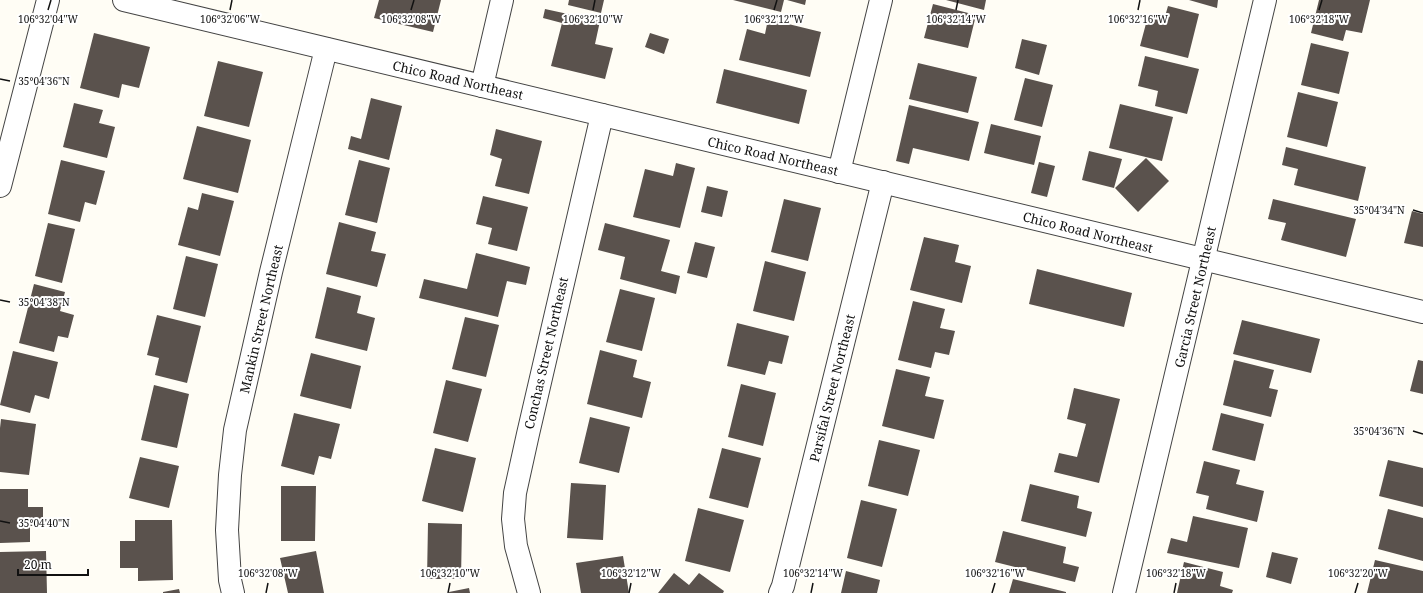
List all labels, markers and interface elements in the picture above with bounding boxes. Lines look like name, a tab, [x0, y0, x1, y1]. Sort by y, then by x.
text: 106°32'04"W	[18, 12, 78, 26]
text: 106°32'06"W	[200, 12, 260, 26]
text: 106°32'08"W	[381, 12, 441, 26]
text: 106°32'10"W	[563, 12, 623, 26]
text: 106°32'12"W	[744, 12, 804, 26]
text: 106°32'14"W	[926, 12, 986, 26]
text: 106°32'16"W	[1108, 12, 1168, 26]
text: 106°32'18"W	[1289, 12, 1349, 26]
street label: Chico Road Northeast	[391, 56, 525, 104]
text: 35°04'36"N	[18, 74, 70, 88]
street label: Chico Road Northeast	[706, 132, 840, 180]
text: 35°04'34"N	[1353, 203, 1405, 217]
street label: Chico Road Northeast	[1021, 207, 1155, 257]
street label: Garcia Street Northeast	[1170, 224, 1220, 370]
street label: Mankin Street Northeast	[235, 242, 287, 395]
street label: Conchas Street Northeast	[520, 275, 572, 431]
text: 35°04'38"N	[18, 295, 70, 309]
street label: Parsifal Street Northeast	[805, 312, 859, 464]
text: 35°04'36"N	[1353, 424, 1405, 438]
text: 35°04'40"N	[18, 516, 70, 530]
scale bar	[18, 551, 88, 577]
text: 20 m	[24, 556, 52, 573]
text: 106°32'08"W	[238, 566, 298, 580]
text: 106°32'10"W	[420, 566, 480, 580]
text: 106°32'12"W	[601, 566, 661, 580]
text: 106°32'14"W	[783, 566, 843, 580]
text: 106°32'16"W	[965, 566, 1025, 580]
text: 106°32'18"W	[1146, 566, 1206, 580]
text: 106°32'20"W	[1328, 566, 1388, 580]

